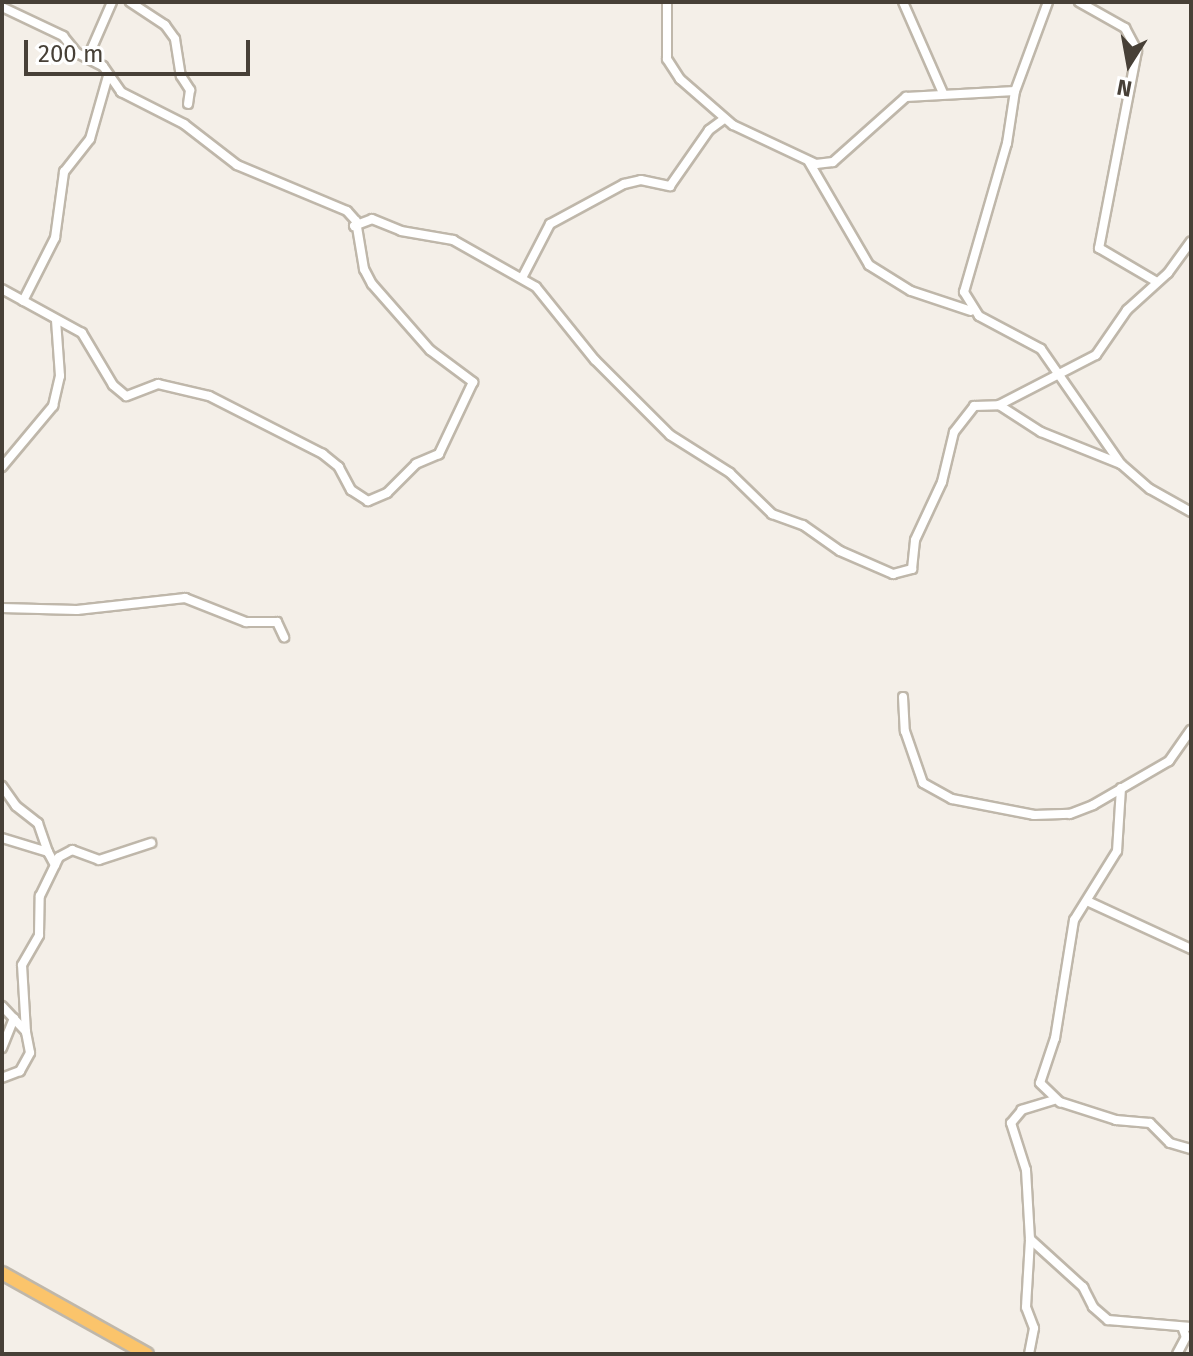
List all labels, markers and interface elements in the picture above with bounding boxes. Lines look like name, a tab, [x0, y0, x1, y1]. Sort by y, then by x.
scale bar	[28, 24, 254, 74]
north arrow	[1089, 24, 1169, 104]
text: 200 m	[38, 40, 104, 68]
text: N	[1115, 73, 1134, 103]

